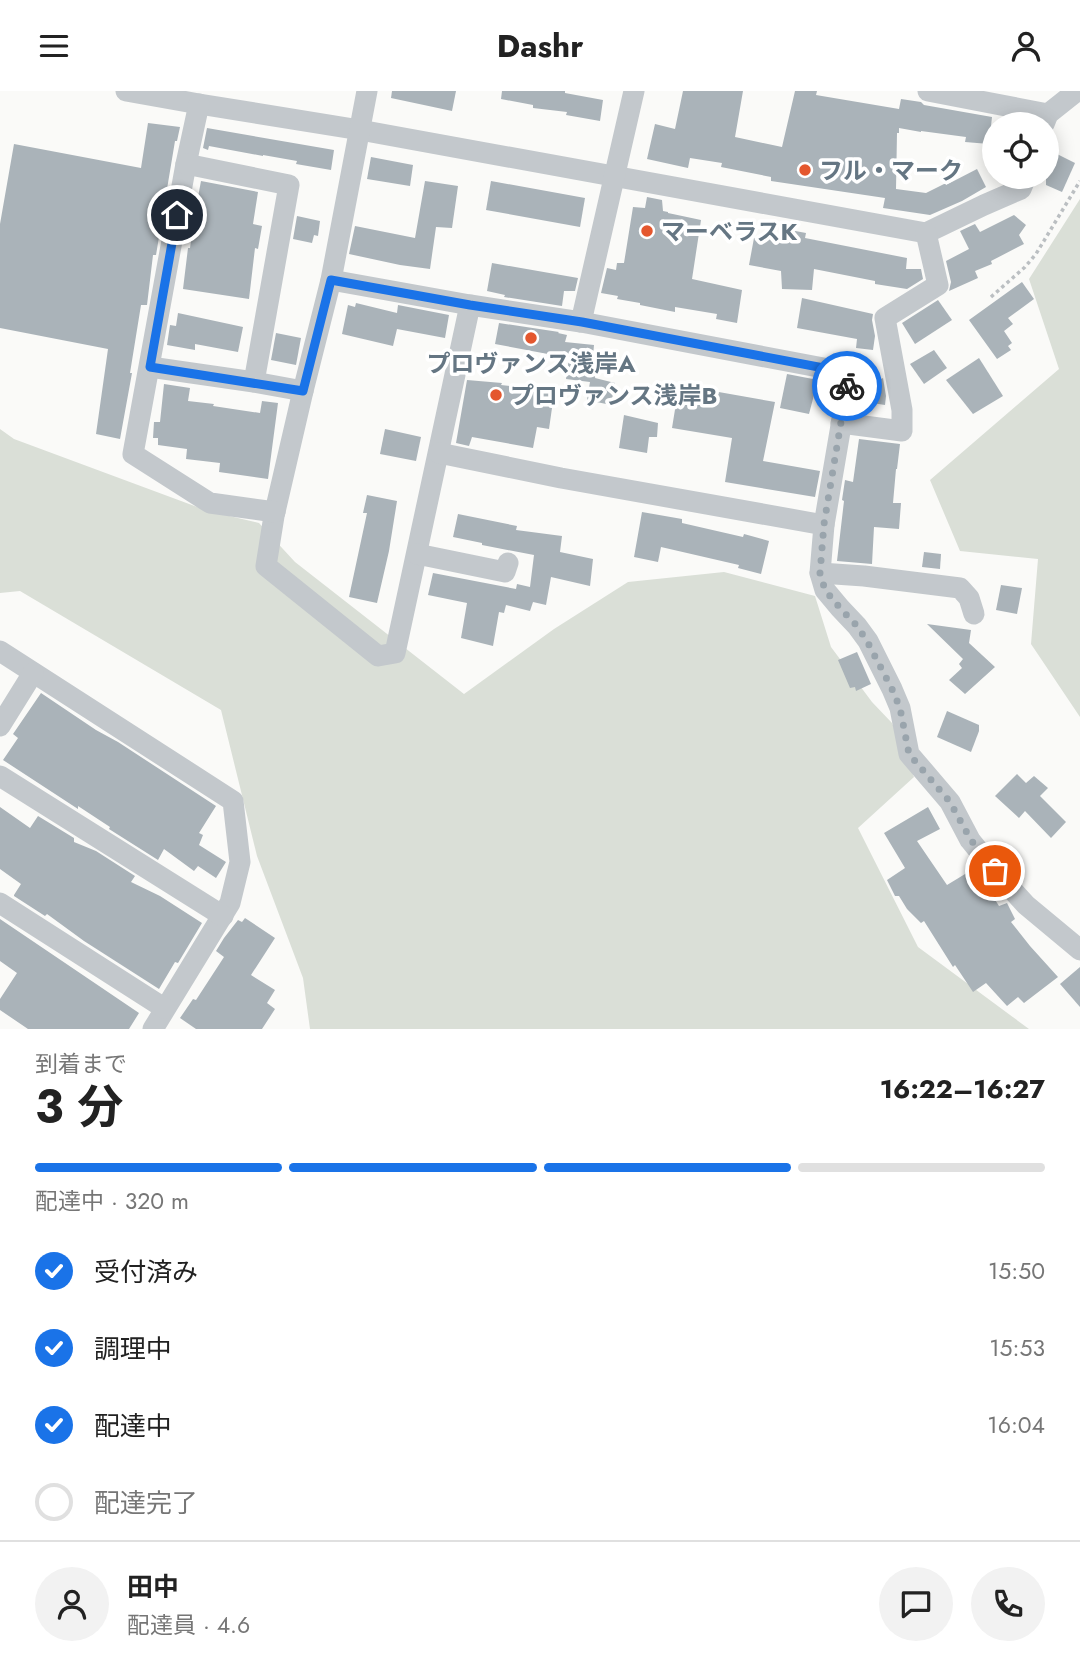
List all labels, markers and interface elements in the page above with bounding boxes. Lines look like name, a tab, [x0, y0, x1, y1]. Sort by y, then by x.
text: Dashr	[497, 23, 583, 69]
icon: menu	[35, 27, 73, 65]
icon: person	[1007, 27, 1045, 65]
map controls	[982, 112, 1059, 189]
button: locate	[982, 112, 1059, 189]
place label: フル・マーク	[819, 153, 963, 188]
marker: フル・マーク	[797, 162, 813, 178]
pin	[147, 185, 207, 245]
icon: home	[158, 196, 196, 234]
place label: マーベラスK	[661, 214, 798, 249]
marker: マーベラスK	[639, 223, 655, 239]
marker: プロヴァンス浅岸A	[523, 330, 539, 346]
place label: プロヴァンス浅岸A	[426, 346, 636, 381]
courier	[812, 351, 882, 421]
icon: bike	[828, 367, 866, 405]
place label: プロヴァンス浅岸B	[510, 378, 717, 413]
marker: プロヴァンス浅岸B	[488, 387, 504, 403]
pin	[965, 841, 1025, 901]
icon: bag	[976, 852, 1014, 890]
text: 到着まで	[35, 1047, 127, 1081]
text: 16:22–16:27	[880, 1070, 1045, 1108]
text: 3 分	[35, 1074, 123, 1140]
text: 配達中 · 320 m	[35, 1184, 189, 1218]
icon: check	[35, 1252, 73, 1290]
text: 受付済み	[94, 1253, 198, 1291]
text: 15:50	[988, 1254, 1045, 1288]
icon: check	[35, 1329, 73, 1367]
text: 調理中	[94, 1330, 172, 1368]
text: 15:53	[989, 1331, 1045, 1365]
icon: check	[35, 1406, 73, 1444]
text: 配達中	[94, 1407, 172, 1445]
text: 16:04	[987, 1408, 1045, 1442]
text: 配達完了	[94, 1484, 198, 1522]
button: person	[35, 1567, 109, 1641]
button: chat	[879, 1567, 953, 1641]
button: phone	[971, 1567, 1045, 1641]
text: 田中	[127, 1568, 179, 1606]
text: 配達員 · 4.6	[127, 1608, 250, 1642]

